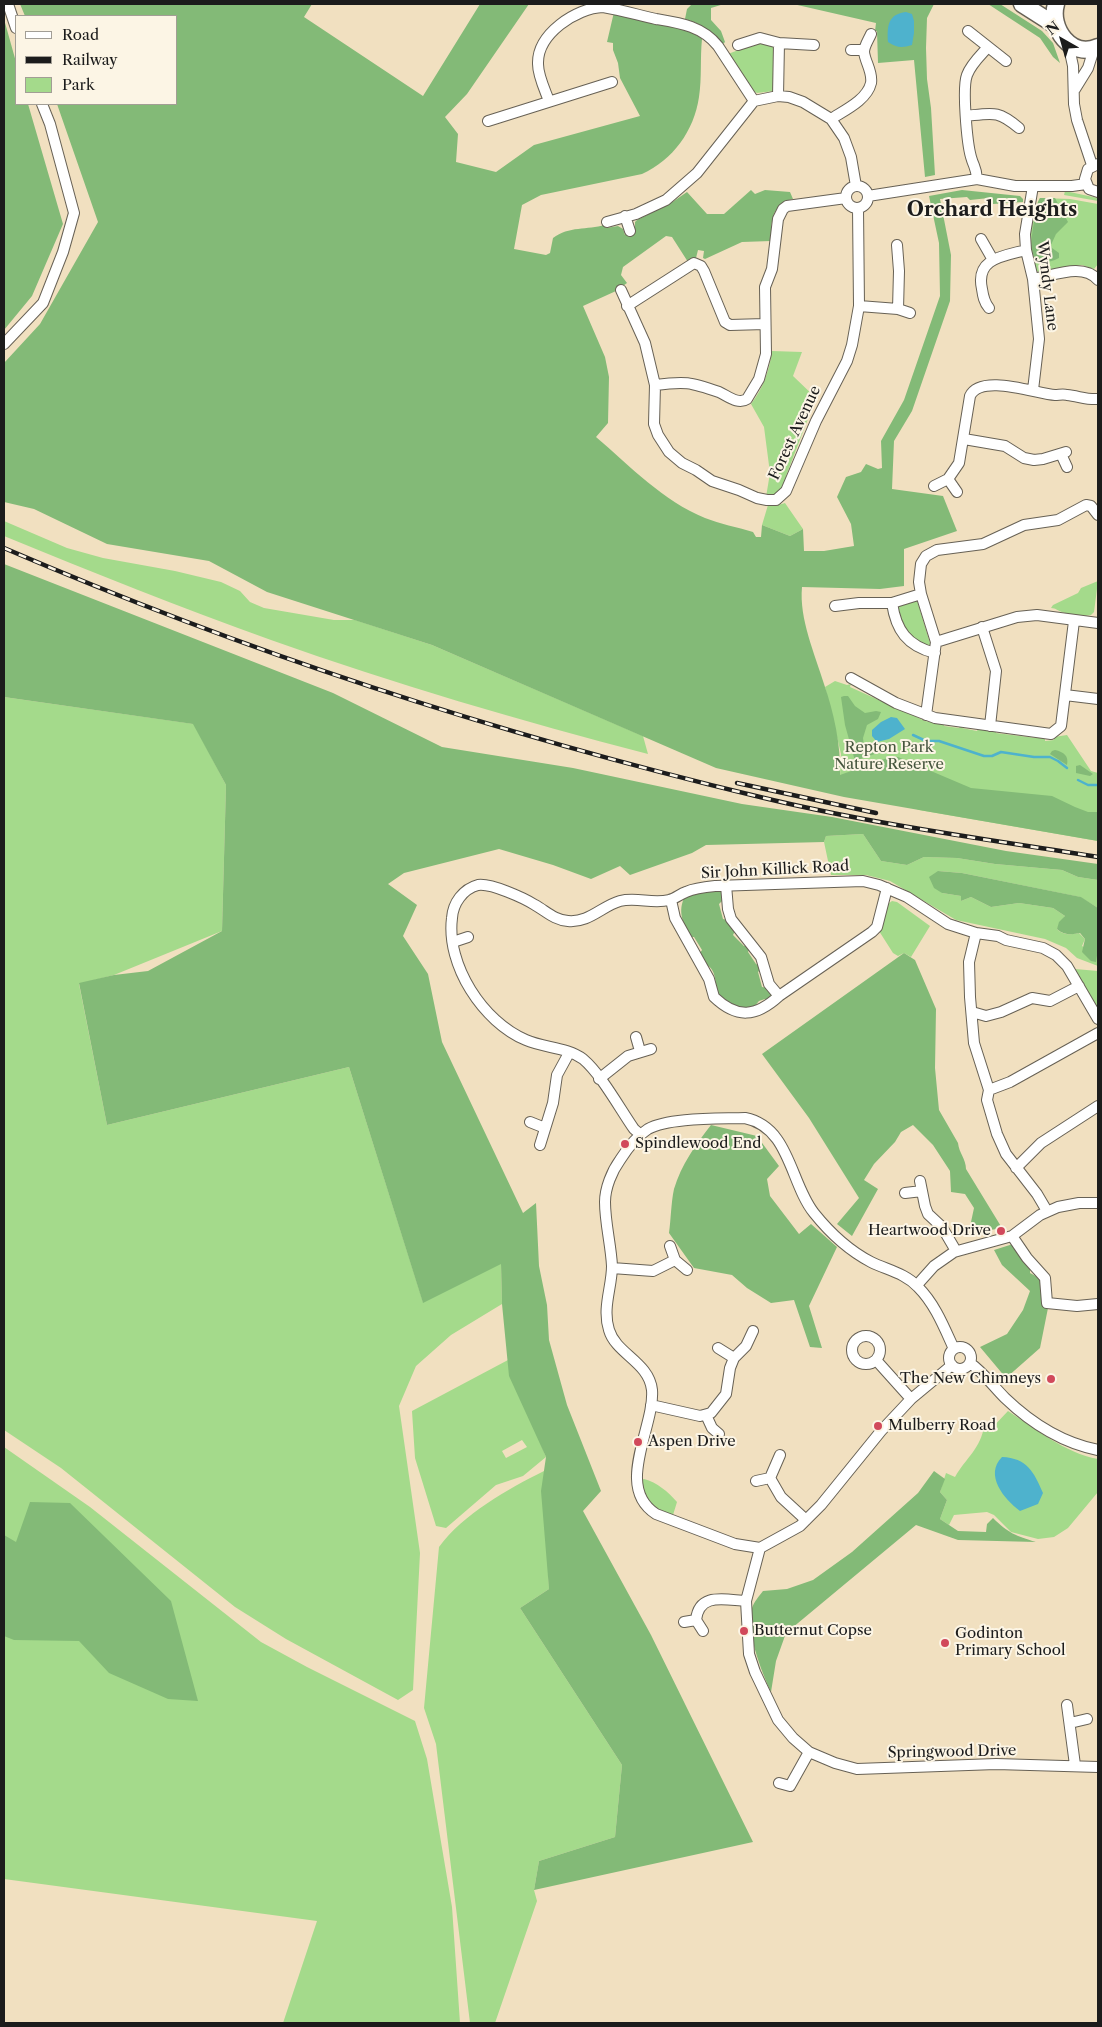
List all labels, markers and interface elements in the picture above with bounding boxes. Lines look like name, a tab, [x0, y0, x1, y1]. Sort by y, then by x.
legend	[15, 15, 178, 105]
north arrow	[1037, 15, 1087, 65]
text: N	[1042, 17, 1063, 39]
text: Road	[62, 25, 99, 44]
text: Railway	[62, 50, 118, 69]
text: Park	[62, 75, 95, 94]
district label: Orchard Heights	[907, 198, 1077, 222]
street label: Wyndy Lane	[1033, 240, 1061, 332]
street label: Forest Avenue	[765, 383, 825, 483]
park label: Repton Park Nature Reserve	[834, 739, 944, 774]
street label: Sir John Killick Road	[700, 857, 850, 883]
place label: Spindlewood End	[635, 1135, 761, 1153]
marker: Spindlewood End	[619, 1138, 631, 1150]
place label: Heartwood Drive	[868, 1222, 991, 1240]
marker: Heartwood Drive	[995, 1225, 1007, 1237]
place label: The New Chimneys	[900, 1370, 1041, 1388]
marker: The New Chimneys	[1045, 1373, 1057, 1385]
place label: Mulberry Road	[888, 1417, 996, 1435]
marker: Mulberry Road	[872, 1420, 884, 1432]
place label: Aspen Drive	[648, 1433, 736, 1451]
marker: Aspen Drive	[632, 1436, 644, 1448]
place label: Butternut Copse	[754, 1622, 872, 1640]
marker: Butternut Copse	[738, 1625, 750, 1637]
place label: Godinton Primary School	[955, 1625, 1065, 1660]
marker: Godinton Primary School	[939, 1637, 951, 1649]
street label: Springwood Drive	[887, 1742, 1017, 1762]

